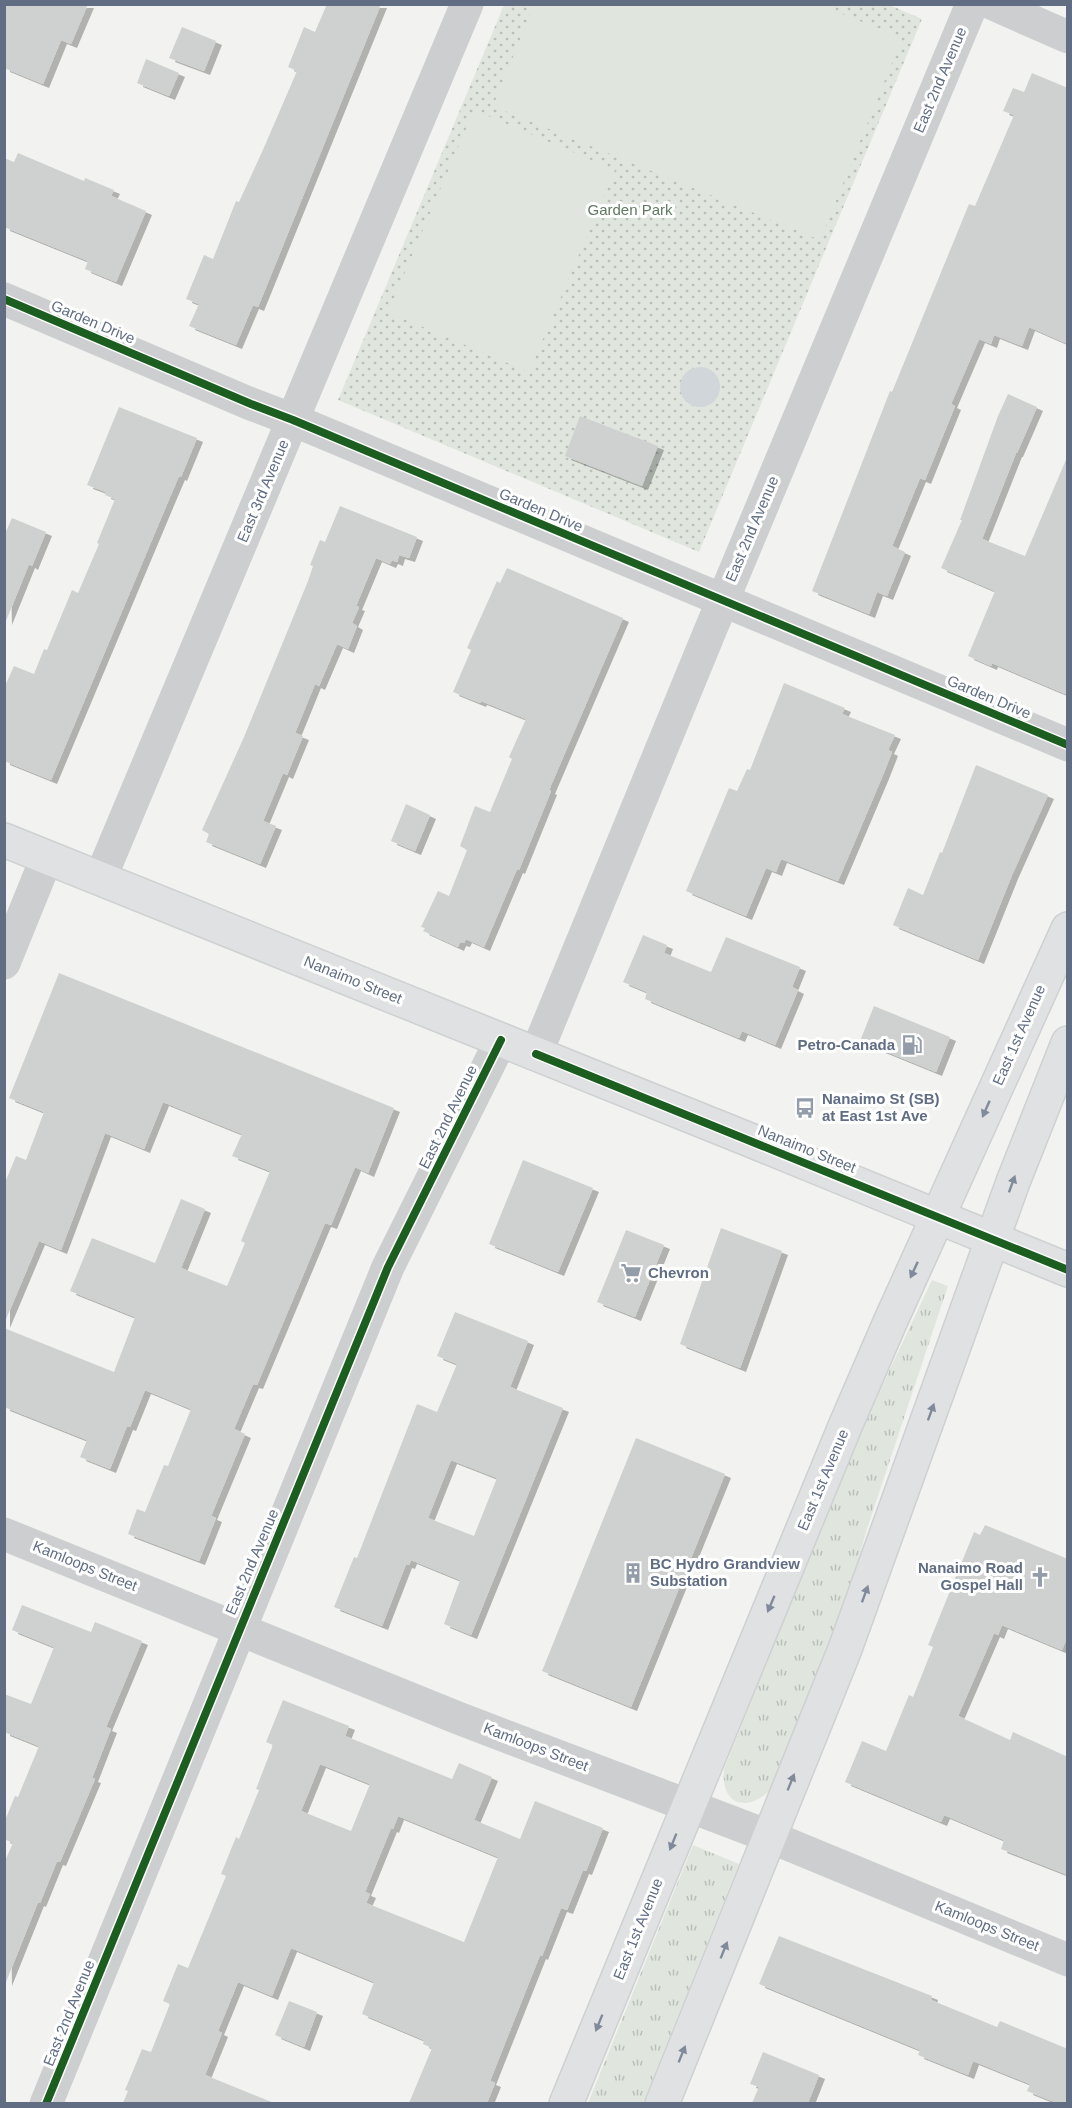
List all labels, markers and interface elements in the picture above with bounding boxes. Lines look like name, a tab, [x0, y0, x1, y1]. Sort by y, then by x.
street label: East 2nd Avenue	[910, 24, 969, 135]
park label: Garden Park	[587, 201, 673, 218]
street label: Garden Drive	[49, 296, 138, 347]
street label: East 3rd Avenue	[233, 437, 292, 545]
street label: East 2nd Avenue	[722, 473, 781, 584]
street label: Garden Drive	[497, 484, 586, 535]
street label: Garden Drive	[945, 671, 1034, 722]
street label: Nanaimo Street	[302, 952, 405, 1007]
street label: East 1st Avenue	[989, 982, 1048, 1088]
fuel station icon: Petro-Canada	[900, 1033, 924, 1057]
place label: Petro-Canada	[797, 1036, 896, 1053]
street label: East 2nd Avenue	[415, 1062, 480, 1171]
place label: Nanaimo St (SB) at East 1st Ave	[822, 1090, 940, 1124]
bus stop icon: Nanaimo St (SB) at East 1st Ave	[793, 1096, 817, 1120]
one-way arrow	[982, 1100, 991, 1117]
street label: Nanaimo Street	[756, 1121, 859, 1176]
one-way arrow	[1007, 1175, 1017, 1193]
supermarket icon: Chevron	[619, 1261, 643, 1285]
one-way arrow	[909, 1262, 919, 1280]
place label: Chevron	[648, 1264, 709, 1281]
one-way arrow	[926, 1403, 936, 1421]
street label: East 1st Avenue	[794, 1427, 851, 1533]
street label: East 2nd Avenue	[222, 1506, 281, 1617]
street label: Kamloops Street	[31, 1537, 141, 1594]
place label: BC Hydro Grandview Substation	[650, 1555, 800, 1589]
place label: Nanaimo Road Gospel Hall	[918, 1559, 1023, 1593]
building icon: BC Hydro Grandview Substation	[621, 1561, 645, 1585]
church icon: Nanaimo Road Gospel Hall	[1028, 1565, 1052, 1589]
one-way arrow	[860, 1585, 870, 1603]
one-way arrow	[766, 1595, 775, 1613]
street label: Kamloops Street	[481, 1719, 592, 1775]
one-way arrow	[786, 1773, 796, 1791]
one-way arrow	[668, 1834, 678, 1852]
street label: East 1st Avenue	[609, 1875, 666, 1982]
street label: Kamloops Street	[933, 1897, 1043, 1954]
one-way arrow	[720, 1940, 730, 1958]
street label: East 2nd Avenue	[39, 1957, 98, 2068]
one-way arrow	[594, 2014, 603, 2032]
one-way arrow	[677, 2044, 687, 2062]

